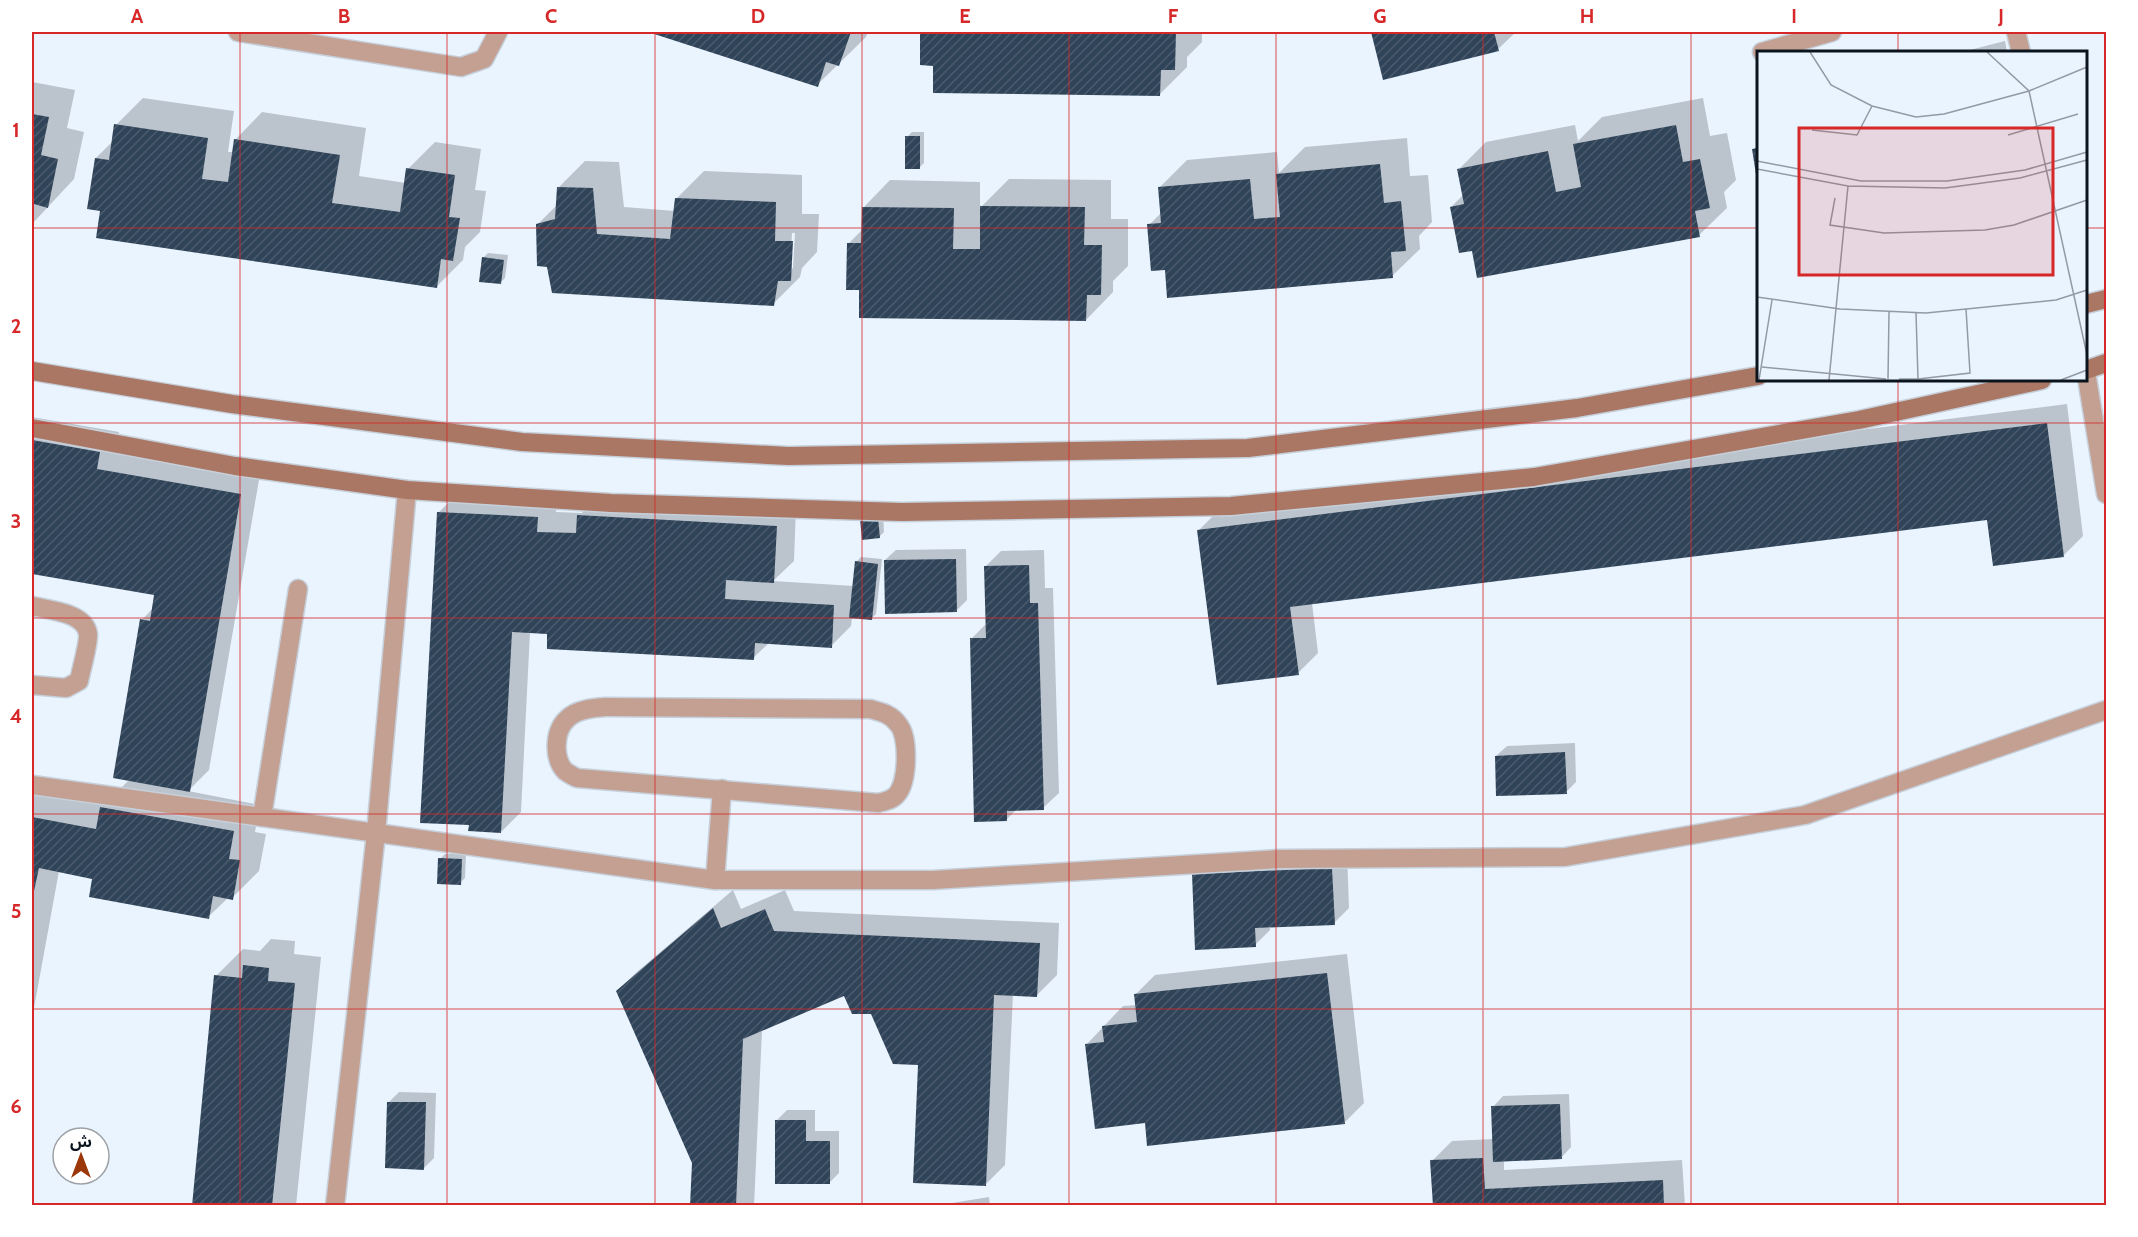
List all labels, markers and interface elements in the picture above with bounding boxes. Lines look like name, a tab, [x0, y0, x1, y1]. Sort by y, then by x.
text: A	[131, 4, 144, 28]
text: B	[338, 4, 350, 28]
text: C	[545, 4, 557, 28]
text: D	[751, 4, 765, 28]
text: E	[959, 4, 971, 28]
text: F	[1168, 4, 1179, 28]
text: G	[1373, 4, 1387, 28]
text: H	[1580, 4, 1594, 28]
text: I	[1791, 4, 1797, 28]
text: J	[1997, 4, 2004, 28]
inset map	[1757, 51, 2087, 381]
text: 1	[12, 118, 20, 142]
text: 2	[11, 314, 21, 338]
text: 3	[11, 509, 21, 533]
text: 4	[10, 704, 22, 728]
text: 5	[11, 899, 21, 923]
text: 6	[10, 1094, 22, 1118]
north arrow	[51, 1126, 111, 1186]
text: ش	[70, 1132, 92, 1151]

